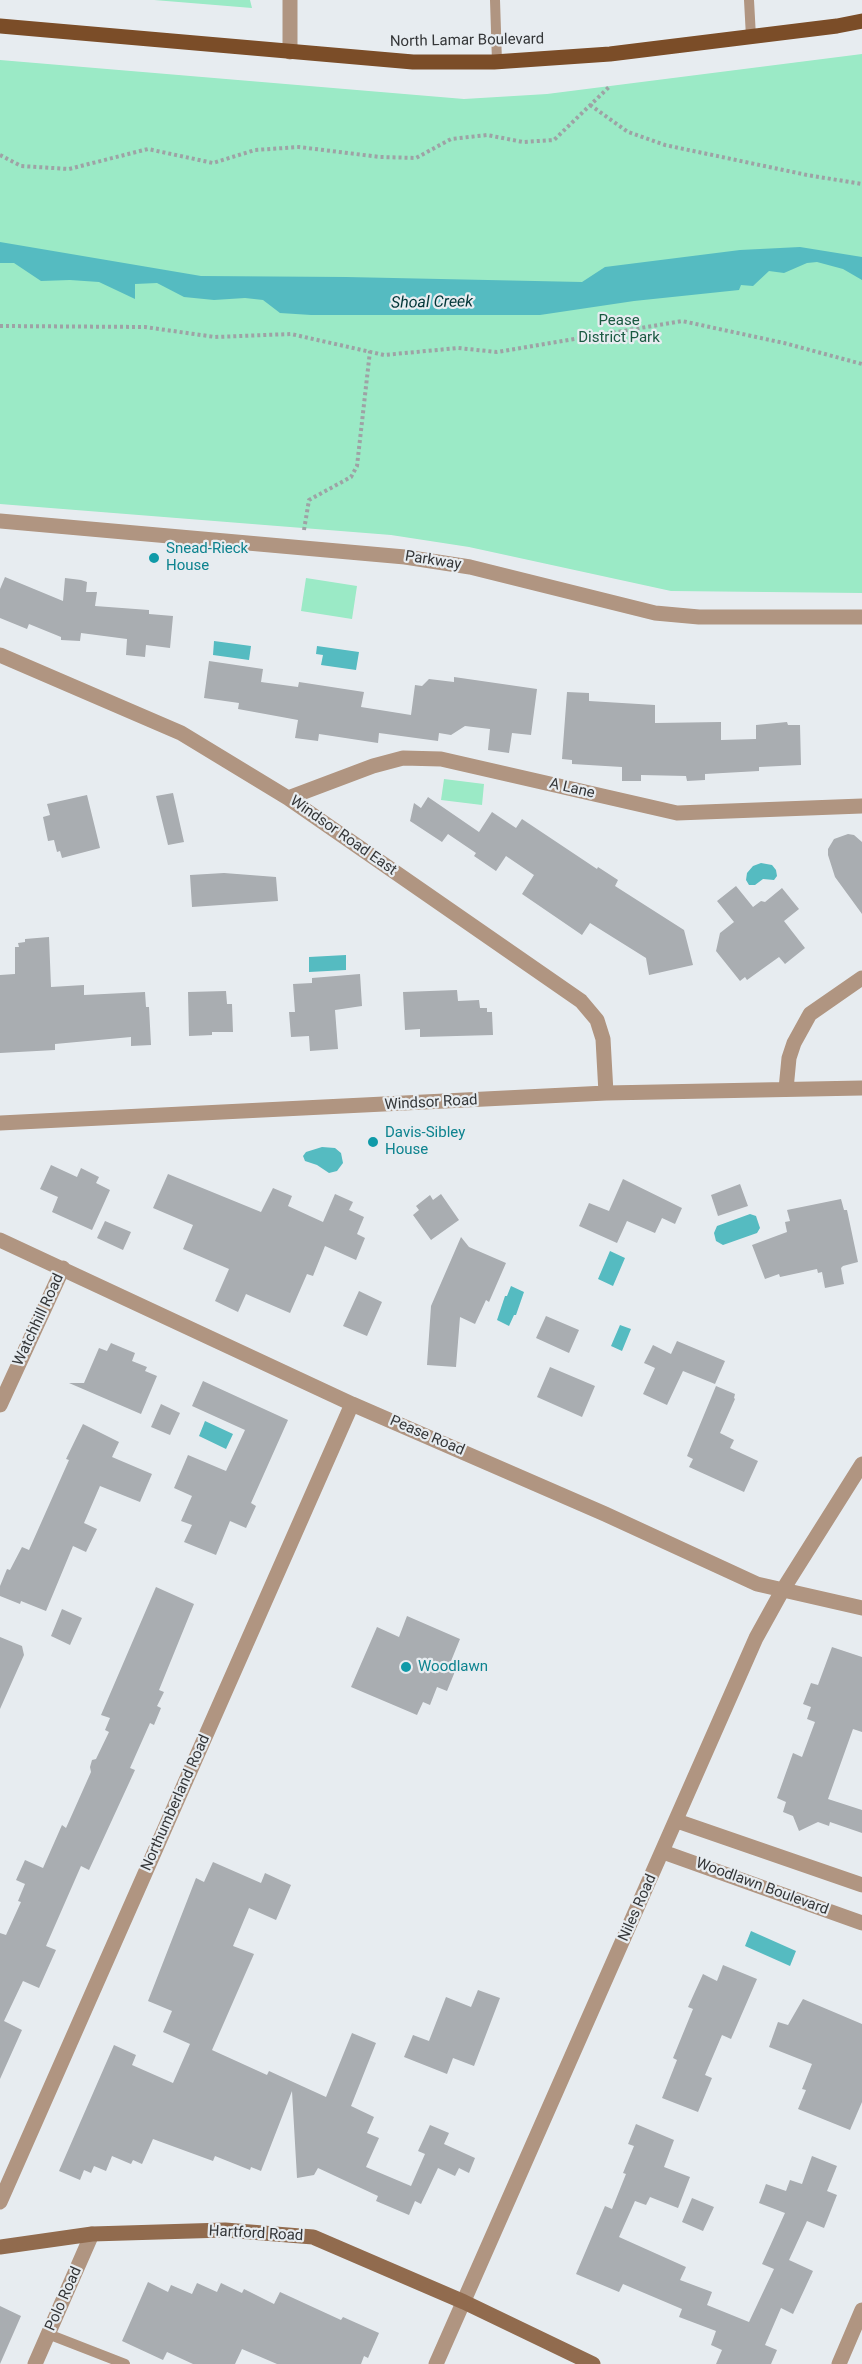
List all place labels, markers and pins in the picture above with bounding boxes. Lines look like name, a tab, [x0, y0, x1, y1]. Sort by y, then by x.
place label: Snead-Rieck House	[166, 540, 248, 575]
marker: Snead-Rieck House	[147, 551, 161, 565]
place label: Davis-Sibley House	[385, 1124, 465, 1159]
marker: Davis-Sibley House	[366, 1135, 380, 1149]
place label: Woodlawn	[418, 1658, 488, 1676]
marker: Woodlawn	[399, 1660, 413, 1674]

